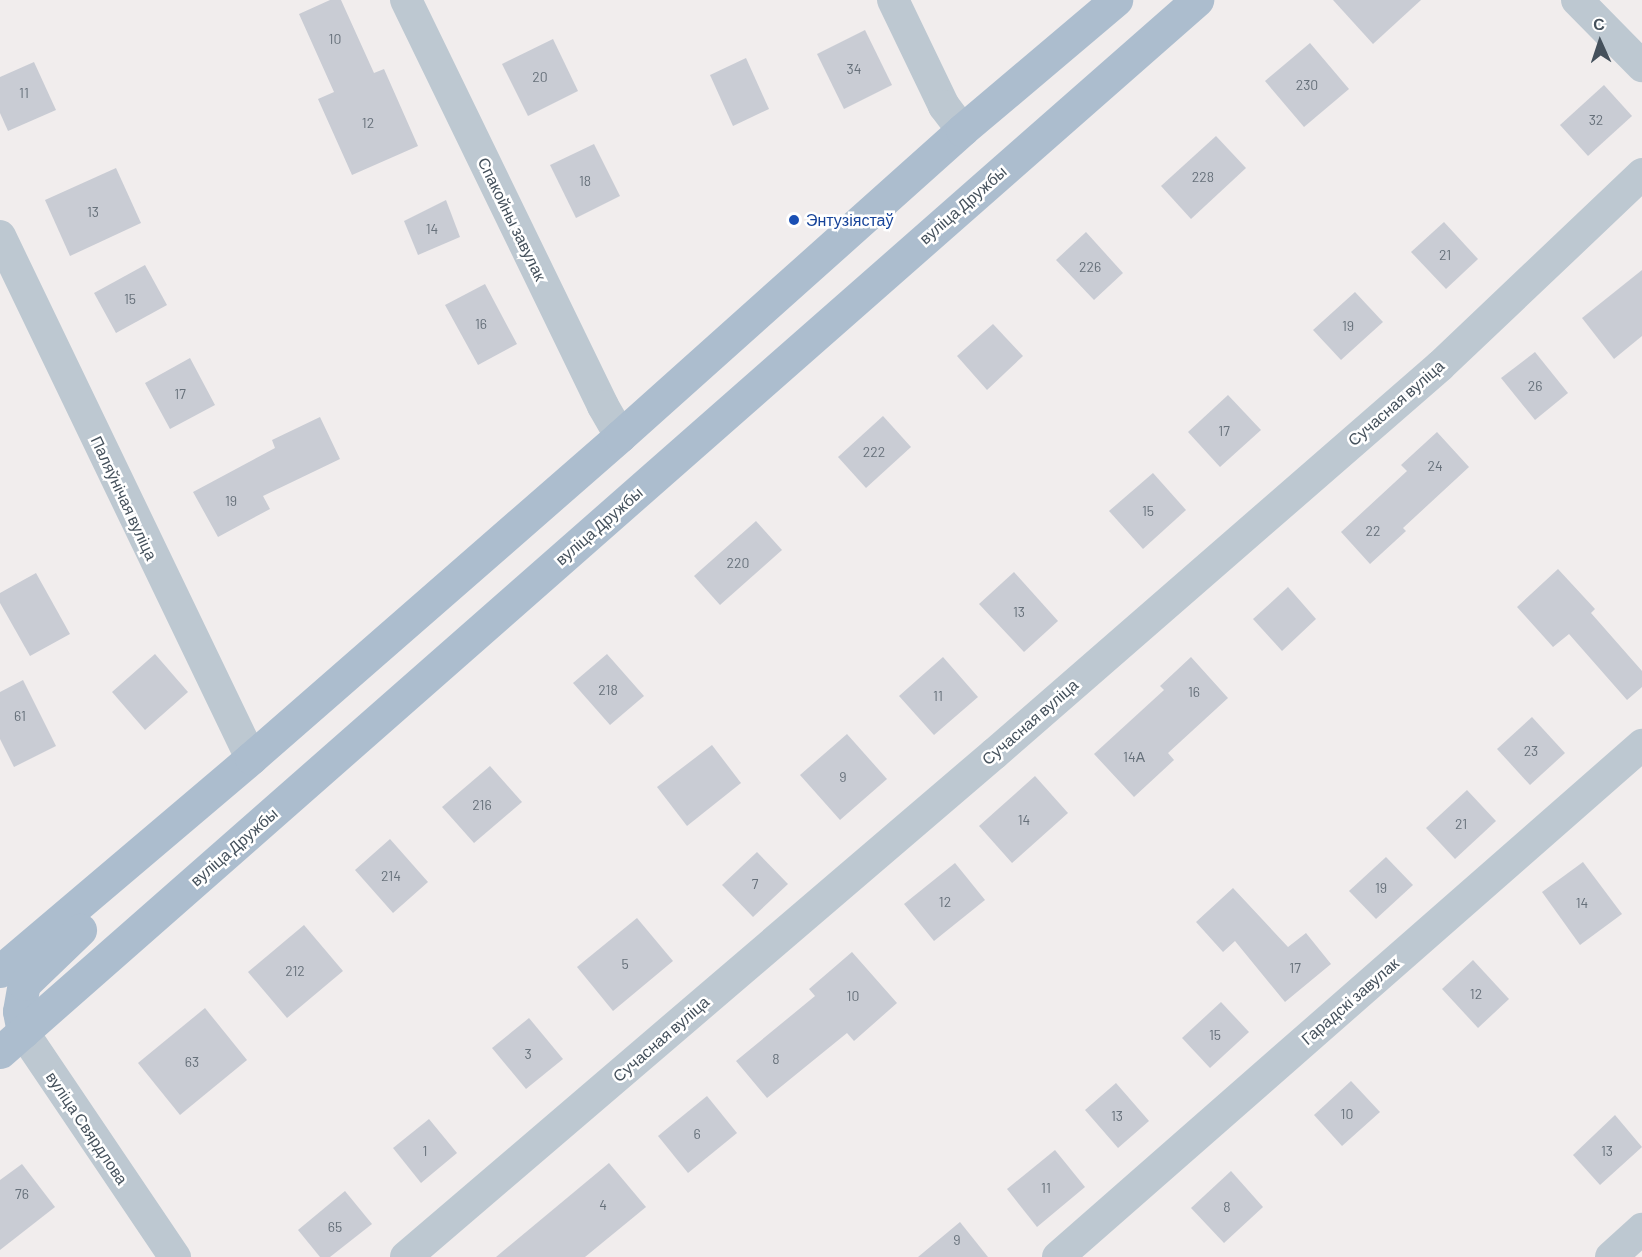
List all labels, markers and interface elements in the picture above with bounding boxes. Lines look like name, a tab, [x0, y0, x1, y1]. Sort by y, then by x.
north arrow	[1570, 12, 1630, 72]
text: С	[1593, 14, 1605, 33]
house number: 10	[329, 31, 341, 47]
house number: 34	[847, 61, 861, 77]
house number: 20	[532, 69, 548, 85]
house number: 230	[1296, 77, 1318, 93]
house number: 11	[19, 85, 29, 101]
house number: 32	[1589, 112, 1603, 128]
house number: 12	[362, 115, 374, 131]
street label: Спакойны завулак	[474, 154, 550, 284]
street label: вуліца Дружбы	[915, 162, 1011, 248]
house number: 228	[1192, 169, 1214, 185]
house number: 18	[579, 173, 591, 189]
house number: 13	[87, 204, 99, 220]
place label: Энтузіястаў	[806, 210, 893, 230]
marker: Энтузіястаў	[787, 213, 801, 227]
house number: 14	[426, 221, 438, 237]
house number: 21	[1439, 247, 1451, 263]
house number: 226	[1079, 259, 1101, 275]
house number: 15	[124, 291, 136, 307]
house number: 16	[475, 316, 487, 332]
house number: 19	[1342, 318, 1354, 334]
street label: Сучасная вуліца	[1344, 356, 1448, 450]
house number: 26	[1528, 378, 1542, 394]
house number: 17	[174, 386, 186, 402]
house number: 17	[1218, 423, 1230, 439]
street label: Паляўнічая вуліца	[87, 433, 161, 563]
house number: 222	[863, 444, 885, 460]
house number: 24	[1427, 458, 1443, 474]
street label: вуліца Дружбы	[551, 483, 647, 569]
house number: 19	[225, 493, 237, 509]
house number: 15	[1142, 503, 1154, 519]
house number: 22	[1365, 523, 1381, 539]
house number: 220	[727, 555, 749, 571]
house number: 13	[1013, 604, 1025, 620]
street label: Сучасная вуліца	[978, 675, 1082, 769]
house number: 218	[598, 682, 618, 698]
house number: 16	[1188, 684, 1200, 700]
house number: 11	[933, 688, 943, 704]
house number: 61	[14, 708, 26, 724]
house number: 23	[1524, 743, 1538, 759]
house number: 14А	[1123, 749, 1145, 765]
house number: 9	[839, 769, 847, 785]
house number: 216	[472, 797, 492, 813]
street label: вуліца Дружбы	[186, 804, 282, 890]
house number: 14	[1018, 812, 1030, 828]
house number: 21	[1455, 816, 1467, 832]
house number: 214	[381, 868, 401, 884]
house number: 7	[752, 876, 758, 892]
house number: 19	[1375, 880, 1387, 896]
house number: 12	[939, 894, 951, 910]
house number: 14	[1576, 895, 1588, 911]
street label: Гарадскі завулак	[1297, 953, 1403, 1049]
house number: 5	[621, 956, 629, 972]
house number: 17	[1289, 960, 1301, 976]
house number: 212	[285, 963, 305, 979]
house number: 12	[1470, 986, 1482, 1002]
house number: 10	[847, 988, 859, 1004]
street label: Сучасная вуліца	[609, 992, 713, 1086]
house number: 15	[1209, 1027, 1221, 1043]
house number: 3	[524, 1046, 532, 1062]
house number: 8	[772, 1051, 780, 1067]
house number: 63	[185, 1054, 199, 1070]
street label: вуліца Свярдлова	[42, 1068, 132, 1188]
house number: 10	[1341, 1106, 1353, 1122]
house number: 13	[1111, 1108, 1123, 1124]
house number: 6	[693, 1126, 701, 1142]
house number: 1	[423, 1143, 427, 1159]
house number: 13	[1601, 1143, 1613, 1159]
house number: 11	[1041, 1180, 1051, 1196]
house number: 76	[15, 1186, 29, 1202]
house number: 4	[599, 1197, 607, 1213]
house number: 8	[1223, 1199, 1231, 1215]
house number: 65	[328, 1219, 342, 1235]
house number: 9	[953, 1232, 961, 1248]

